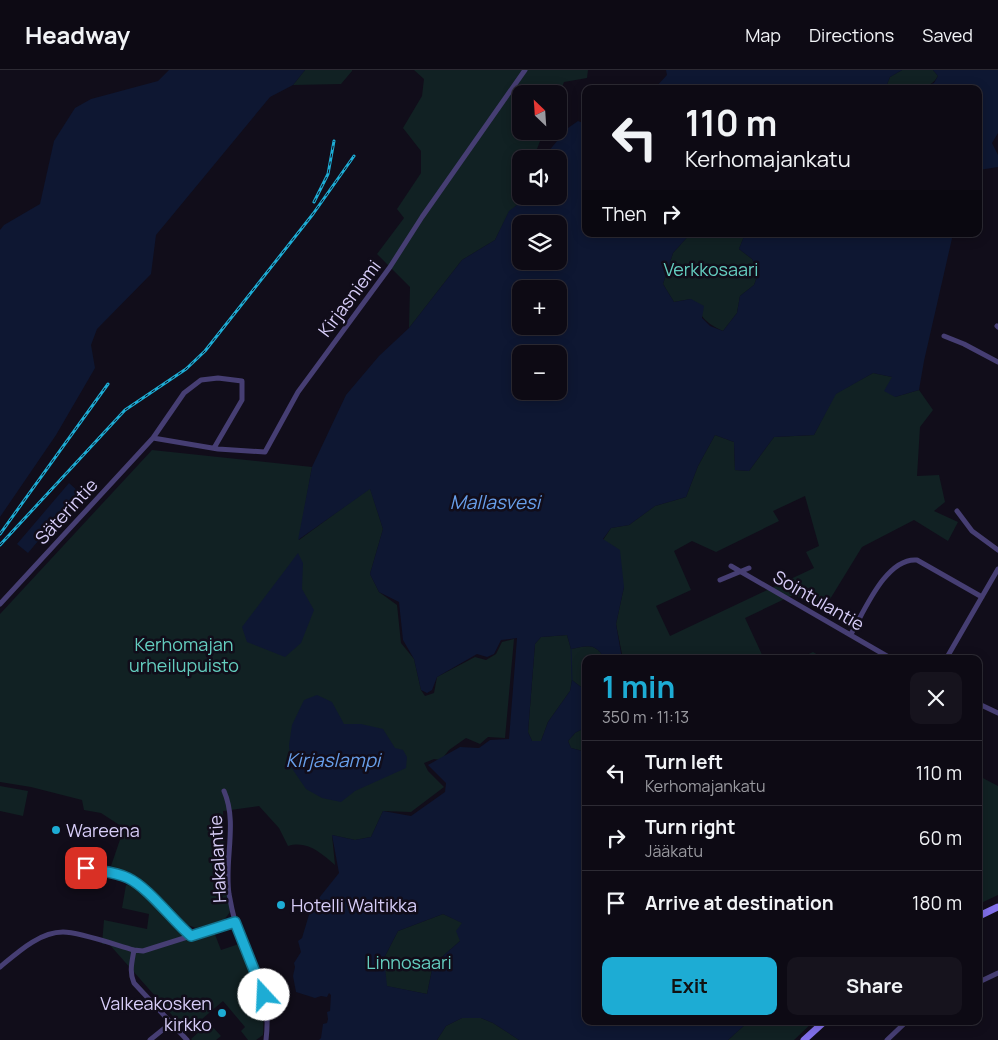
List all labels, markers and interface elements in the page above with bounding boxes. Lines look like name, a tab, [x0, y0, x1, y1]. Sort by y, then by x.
text: Headway	[25, 18, 130, 51]
text: Map	[745, 23, 781, 47]
text: Directions	[809, 23, 894, 47]
text: Saved	[922, 23, 973, 47]
north arrow	[512, 85, 568, 140]
map controls	[512, 85, 567, 400]
text: 110 m	[685, 99, 777, 147]
icon: left	[602, 105, 667, 170]
text: Kerhomajankatu	[685, 144, 851, 174]
button: sound	[512, 150, 567, 205]
icon: right	[657, 200, 685, 228]
text: Then	[602, 201, 647, 227]
button: layers	[512, 215, 567, 270]
street label: Kirjasniemi	[312, 255, 386, 341]
park label: Verkkosaari	[663, 257, 759, 281]
button: +	[512, 280, 567, 335]
button: −	[512, 345, 567, 400]
street label: Säterintie	[29, 473, 103, 549]
water label: Mallasvesi	[450, 489, 543, 515]
street label: Sointulantie	[769, 564, 869, 636]
park label: Kerhomajan urheilupuisto	[129, 632, 239, 677]
text: 1 min	[602, 666, 675, 707]
button: close	[910, 672, 962, 724]
text: 350 m · 11:13	[602, 706, 689, 728]
water label: Kirjaslampi	[286, 747, 383, 773]
text: Turn left	[645, 749, 723, 775]
icon: left	[602, 759, 630, 787]
text: 110 m	[916, 760, 962, 786]
text: Kerhomajankatu	[645, 775, 766, 797]
street label: Hakalantie	[203, 814, 231, 904]
text: Turn right	[645, 814, 735, 840]
place label: Wareena	[66, 818, 140, 842]
marker: Wareena	[50, 824, 62, 836]
icon: right	[602, 824, 630, 852]
text: 60 m	[919, 825, 962, 851]
text: Jääkatu	[645, 840, 703, 862]
pin	[65, 847, 107, 889]
icon: arrive	[72, 854, 100, 882]
icon: arrive	[602, 889, 630, 917]
text: Arrive at destination	[645, 890, 834, 916]
text: 180 m	[912, 890, 962, 916]
place label: Hotelli Waltikka	[291, 893, 417, 917]
marker: Hotelli Waltikka	[275, 899, 287, 911]
park label: Linnosaari	[366, 950, 452, 974]
button: Exit	[602, 957, 777, 1015]
button: Share	[787, 957, 962, 1015]
position arrow	[237, 968, 289, 1020]
place label: Valkeakosken kirkko	[100, 991, 212, 1036]
marker: Valkeakosken kirkko	[216, 1007, 228, 1019]

